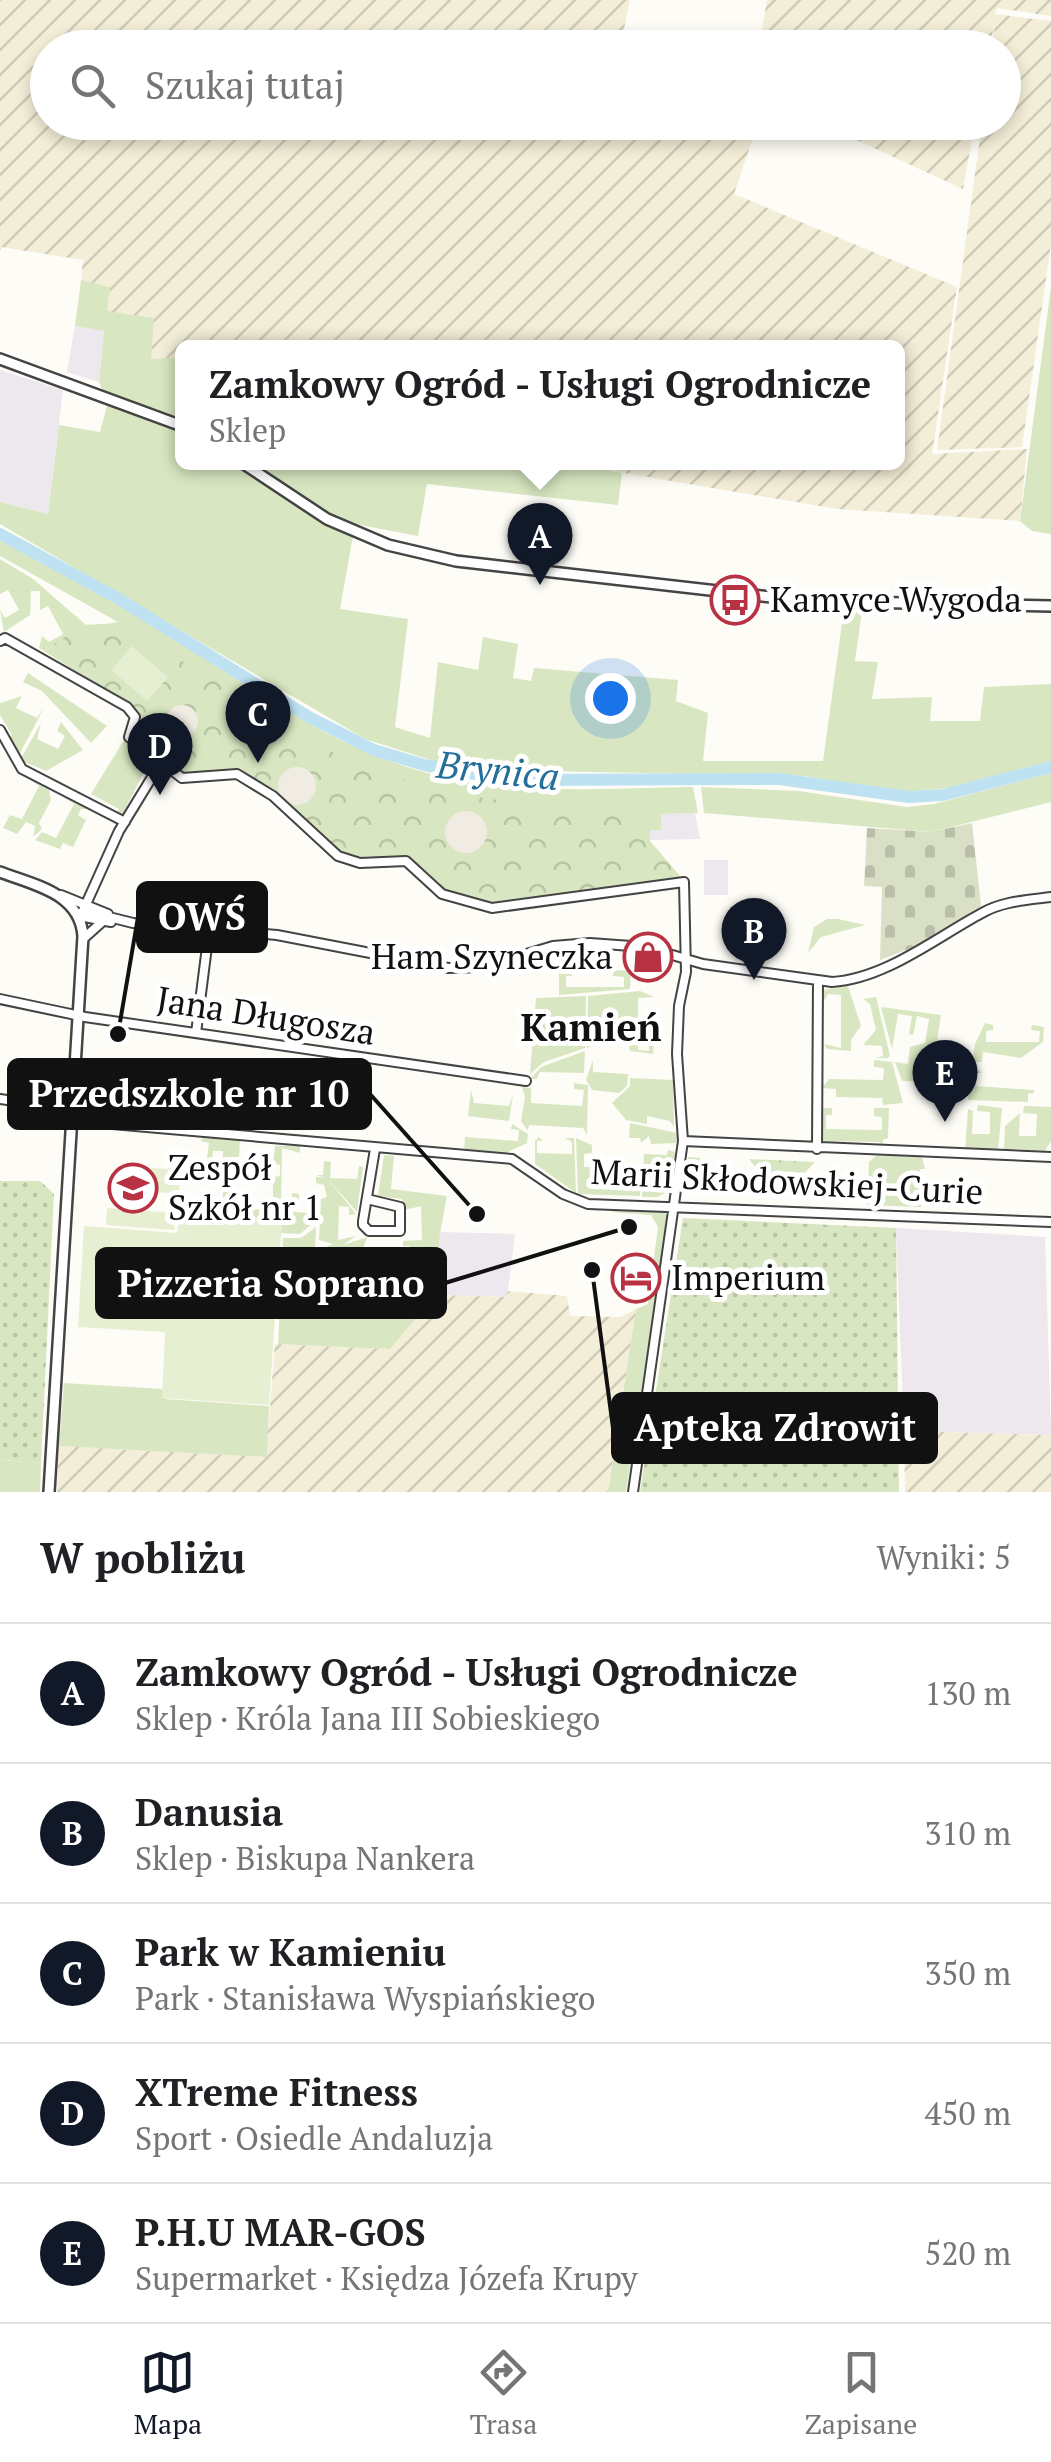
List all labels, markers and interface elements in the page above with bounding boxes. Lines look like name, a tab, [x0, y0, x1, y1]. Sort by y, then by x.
search box	[30, 30, 1021, 140]
icon: search	[65, 58, 120, 113]
text: Szukaj tutaj	[145, 60, 345, 110]
popup	[175, 340, 905, 470]
text: Zamkowy Ogród - Usługi Ogrodnicze	[209, 359, 871, 409]
text: Sklep	[209, 409, 286, 451]
pin: A	[508, 502, 572, 585]
bus stop icon: Kamyce Wygoda	[709, 574, 761, 626]
place label: Kamyce Wygoda	[770, 576, 1022, 622]
your location	[585, 673, 636, 724]
pin: C	[226, 680, 290, 763]
pin: D	[128, 712, 192, 795]
water label: Brynica	[433, 739, 562, 801]
callout: OWŚ	[138, 883, 266, 951]
text: OWŚ	[158, 891, 246, 941]
pin: B	[722, 898, 786, 980]
shop icon: Ham Szyneczka	[622, 931, 674, 983]
place label: Ham Szyneczka	[371, 933, 613, 979]
street label: Jana Długosza	[154, 975, 379, 1055]
district label: Kamień	[521, 1002, 662, 1052]
pin: E	[912, 1040, 978, 1122]
callout: Przedszkole nr 10	[9, 1060, 370, 1128]
text: Przedszkole nr 10	[29, 1068, 349, 1118]
place label: Zespół Szkół nr 1	[168, 1144, 322, 1230]
street label: Marii Skłodowskiej-Curie	[590, 1148, 984, 1214]
school or university icon: Zespół Szkół nr 1	[107, 1162, 159, 1214]
callout: Pizzeria Soprano	[97, 1249, 445, 1317]
hotel icon: Imperium	[610, 1252, 662, 1304]
place label: Imperium	[671, 1254, 825, 1300]
text: Pizzeria Soprano	[117, 1258, 425, 1308]
callout: Apteka Zdrowit	[613, 1394, 936, 1462]
text: Apteka Zdrowit	[634, 1402, 916, 1452]
text: W pobliżu	[40, 1529, 246, 1585]
text: Wyniki: 5	[877, 1536, 1011, 1578]
text: Zamkowy Ogród - Usługi Ogrodnicze	[135, 1647, 798, 1697]
text: A	[61, 1672, 84, 1714]
text: 130 m	[924, 1672, 1011, 1714]
text: Sklep · Króla Jana III Sobieskiego	[135, 1697, 600, 1739]
text: Danusia	[135, 1787, 283, 1837]
text: B	[62, 1812, 83, 1854]
text: 310 m	[924, 1812, 1011, 1854]
text: Sklep · Biskupa Nankera	[135, 1837, 475, 1879]
text: Park w Kamieniu	[135, 1927, 446, 1977]
text: C	[62, 1952, 83, 1994]
text: 350 m	[924, 1952, 1011, 1994]
text: Park · Stanisława Wyspiańskiego	[135, 1977, 595, 2019]
text: XTreme Fitness	[135, 2067, 418, 2117]
text: D	[61, 2092, 84, 2134]
text: 450 m	[924, 2092, 1011, 2134]
text: Sport · Osiedle Andaluzja	[135, 2117, 493, 2159]
text: P.H.U MAR-GOS	[135, 2207, 426, 2257]
text: E	[63, 2232, 82, 2274]
text: 520 m	[924, 2232, 1011, 2274]
text: Supermarket · Księdza Józefa Krupy	[135, 2257, 637, 2299]
tab: Mapa	[134, 2345, 202, 2442]
tab: Trasa	[470, 2345, 537, 2442]
tab: Zapisane	[805, 2345, 917, 2442]

